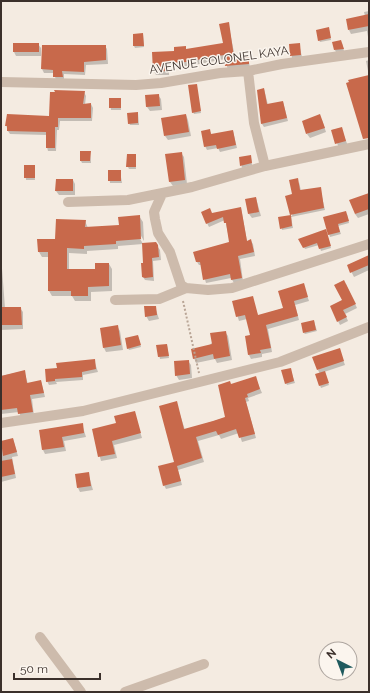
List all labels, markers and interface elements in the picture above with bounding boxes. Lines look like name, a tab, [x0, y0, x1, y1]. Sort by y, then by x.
street label: AVENUE COLONEL KAYA	[148, 43, 290, 77]
north arrow	[318, 641, 358, 681]
text: N	[324, 646, 339, 662]
scale bar	[14, 655, 100, 681]
text: 50 m	[20, 662, 48, 676]

